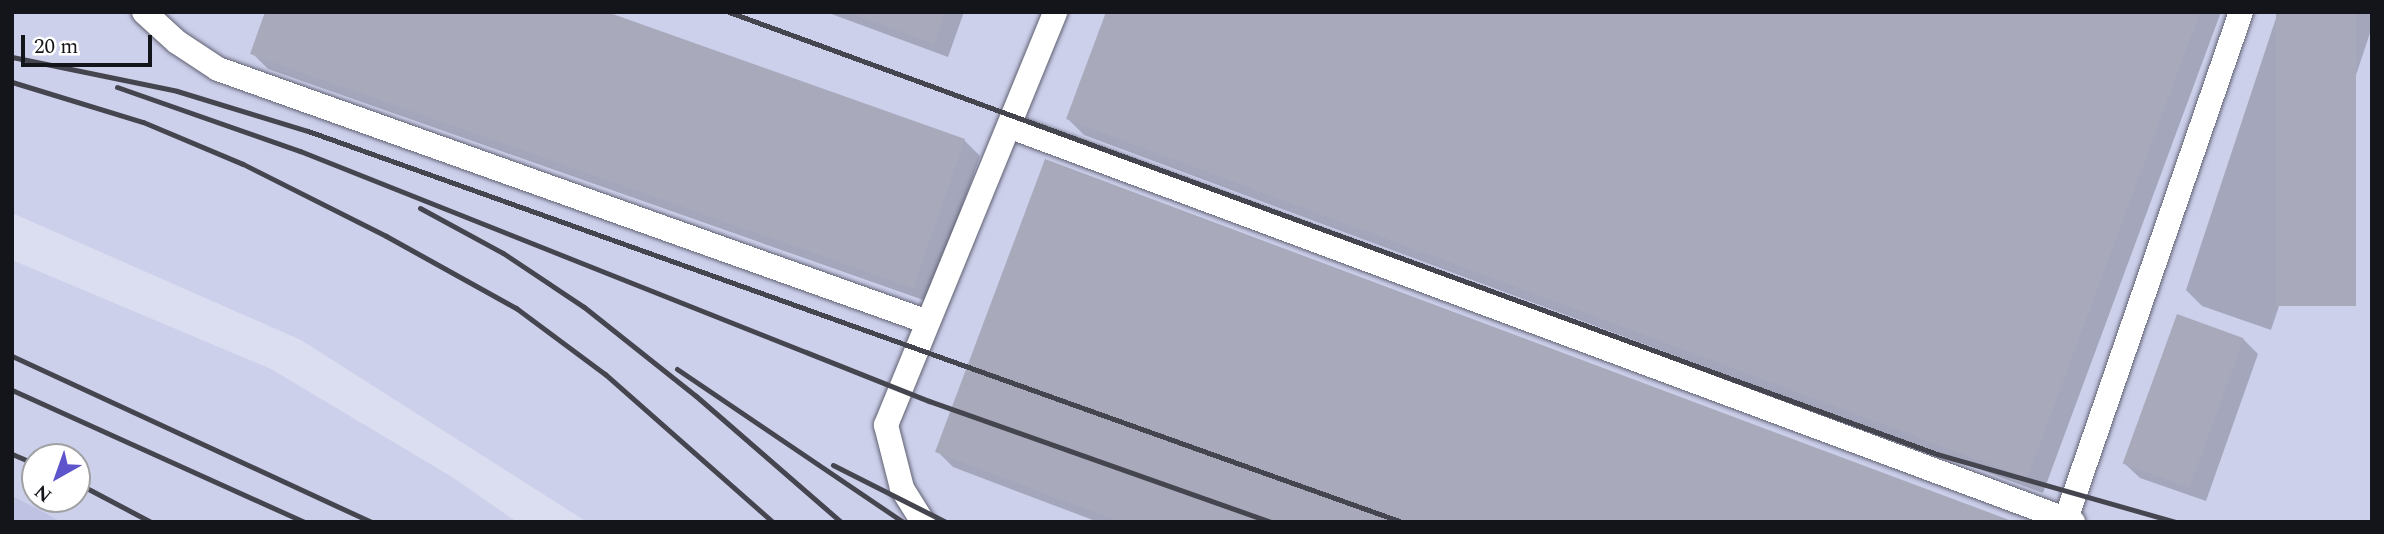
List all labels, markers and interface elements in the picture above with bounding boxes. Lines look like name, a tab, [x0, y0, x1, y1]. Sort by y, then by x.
scale bar	[24, 21, 156, 65]
text: 20 m	[34, 31, 78, 63]
north arrow	[21, 443, 91, 513]
text: N	[28, 477, 59, 509]

